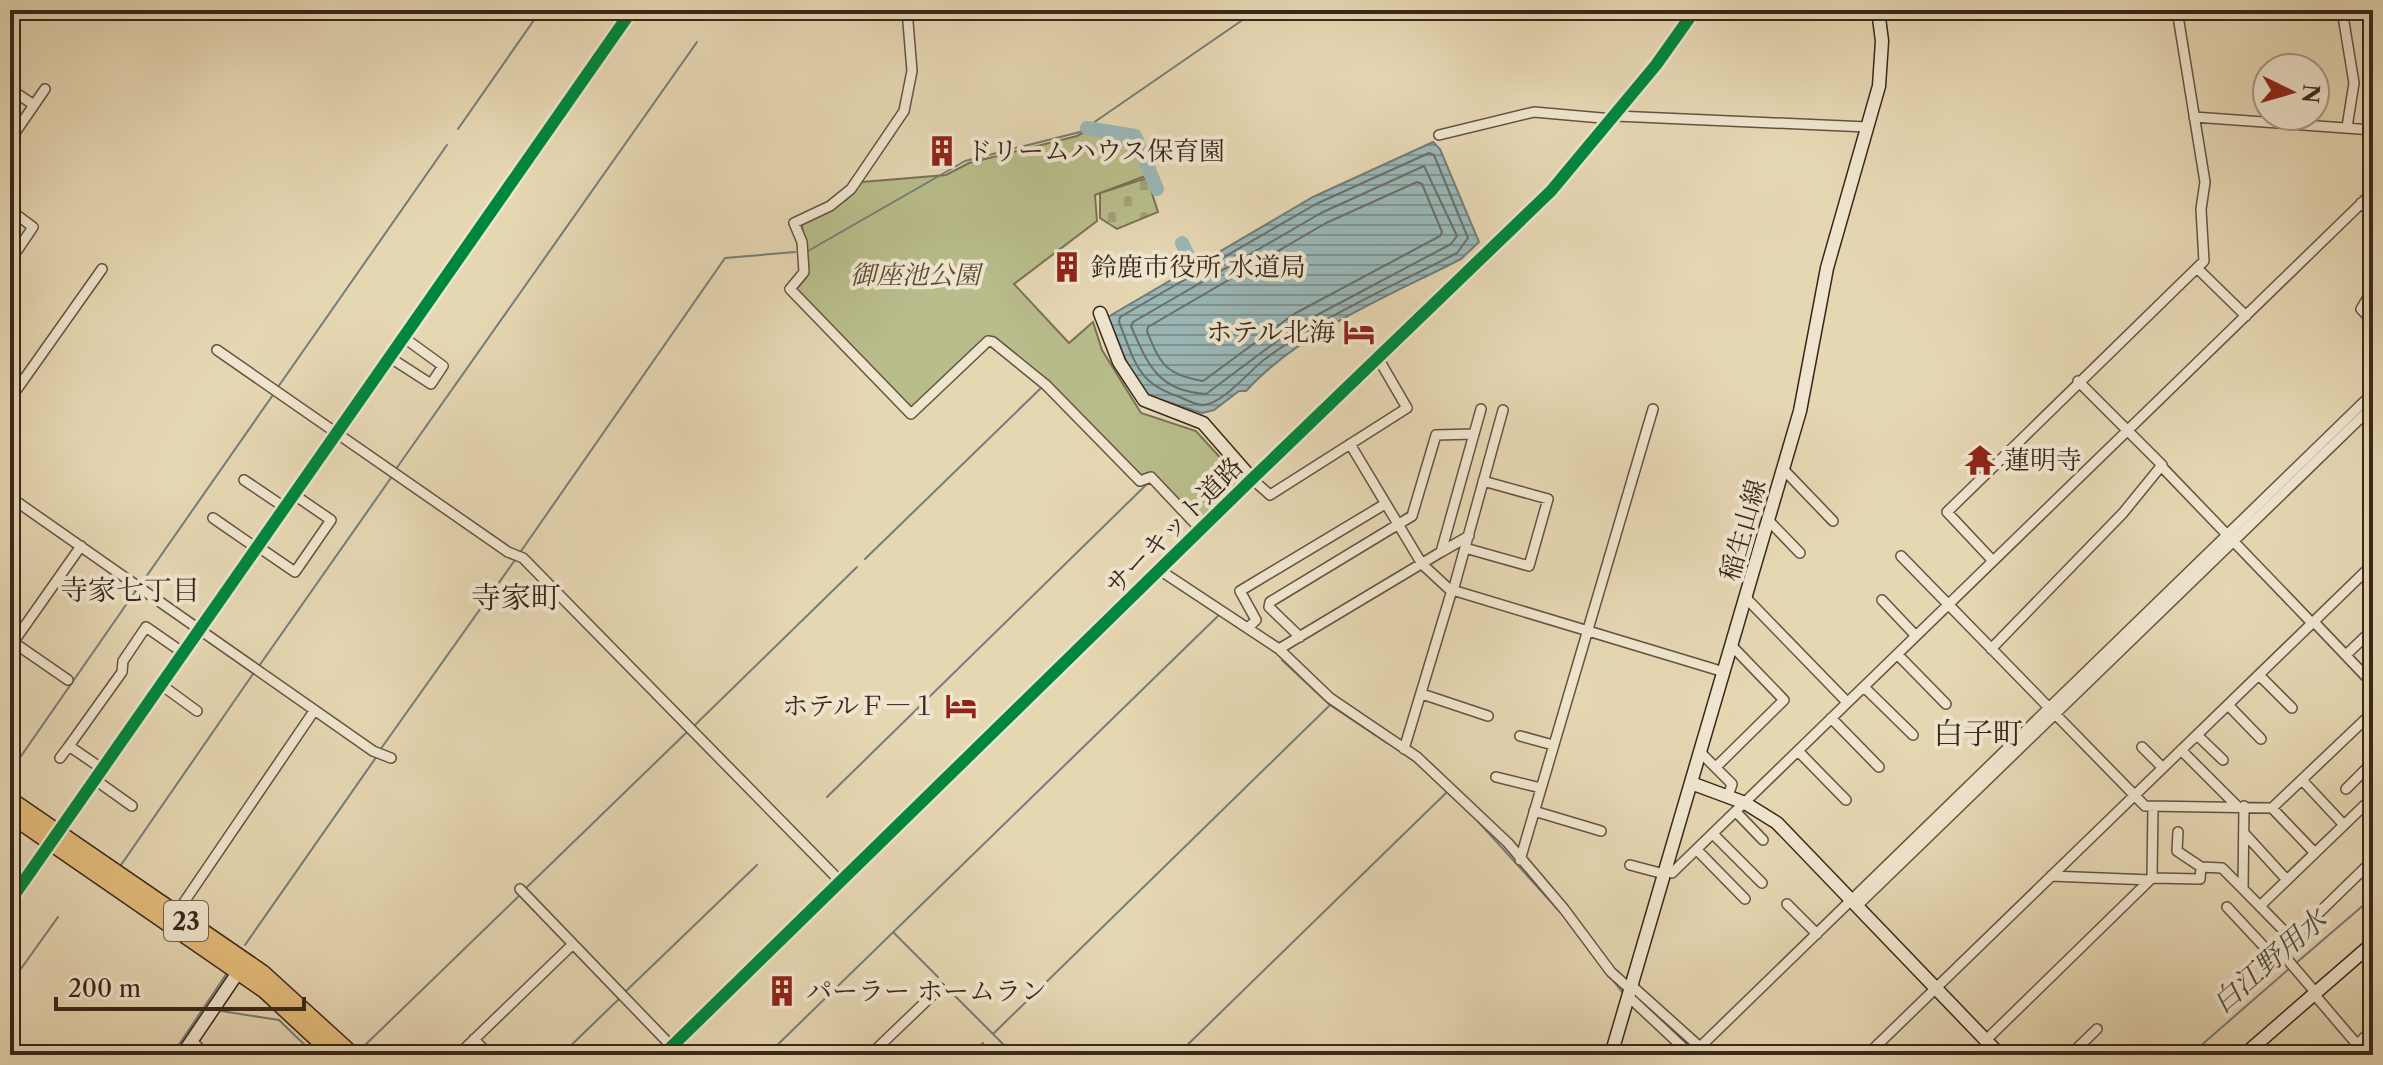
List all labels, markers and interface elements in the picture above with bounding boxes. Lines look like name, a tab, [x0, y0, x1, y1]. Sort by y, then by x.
north arrow	[2251, 52, 2331, 132]
text: N	[2296, 83, 2325, 104]
building icon: ドリームハウス保育園	[925, 134, 959, 168]
place label: ドリームハウス保育園	[966, 135, 1225, 167]
building icon: 鈴鹿市役所 水道局	[1050, 250, 1084, 284]
place label: 鈴鹿市役所 水道局	[1091, 251, 1306, 283]
park label: 御座池公園	[850, 259, 984, 291]
hotel icon: ホテル北海	[1342, 315, 1376, 349]
place label: ホテル北海	[1206, 316, 1335, 348]
temple icon: 蓮明寺	[1963, 443, 1997, 477]
place label: 蓮明寺	[2004, 444, 2082, 476]
street label: サーキット道路	[1099, 451, 1249, 601]
street label: 稲生山線	[1713, 476, 1773, 584]
district label: 寺家七丁目	[60, 573, 200, 607]
district label: 寺家町	[471, 579, 561, 616]
hotel icon: ホテルＦ―１	[944, 689, 978, 723]
place label: ホテルＦ―１	[782, 690, 937, 722]
district label: 白子町	[1933, 715, 2023, 752]
water label: 白江野用水	[2205, 900, 2335, 1020]
road number: 23	[164, 901, 208, 941]
scale bar	[56, 961, 304, 1011]
text: 200 m	[68, 974, 141, 1003]
building icon: パーラー ホームラン	[765, 974, 799, 1008]
place label: パーラー ホームラン	[806, 975, 1047, 1007]

